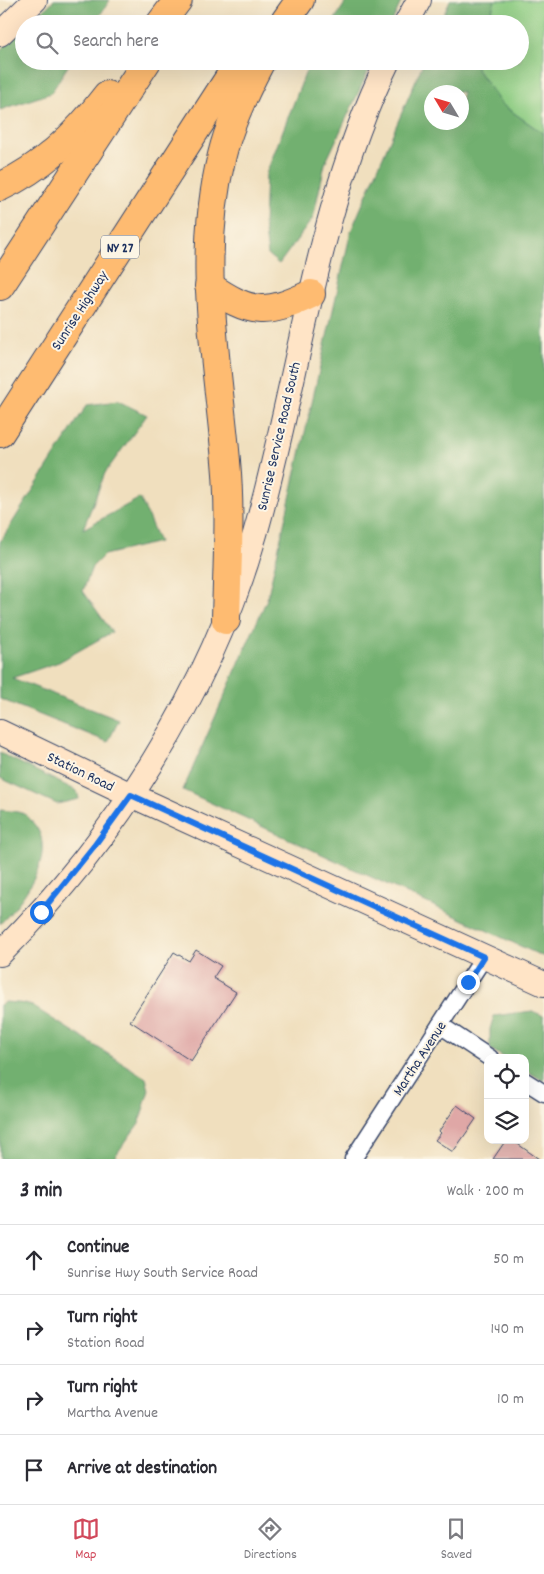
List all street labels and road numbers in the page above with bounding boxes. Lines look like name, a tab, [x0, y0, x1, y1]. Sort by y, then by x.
road number: NY 27	[101, 236, 139, 258]
street label: Sunrise Highway	[47, 266, 115, 355]
street label: Sunrise Service Road South	[252, 360, 308, 513]
street label: Station Road	[43, 747, 118, 799]
street label: Martha Avenue	[388, 1017, 453, 1101]

